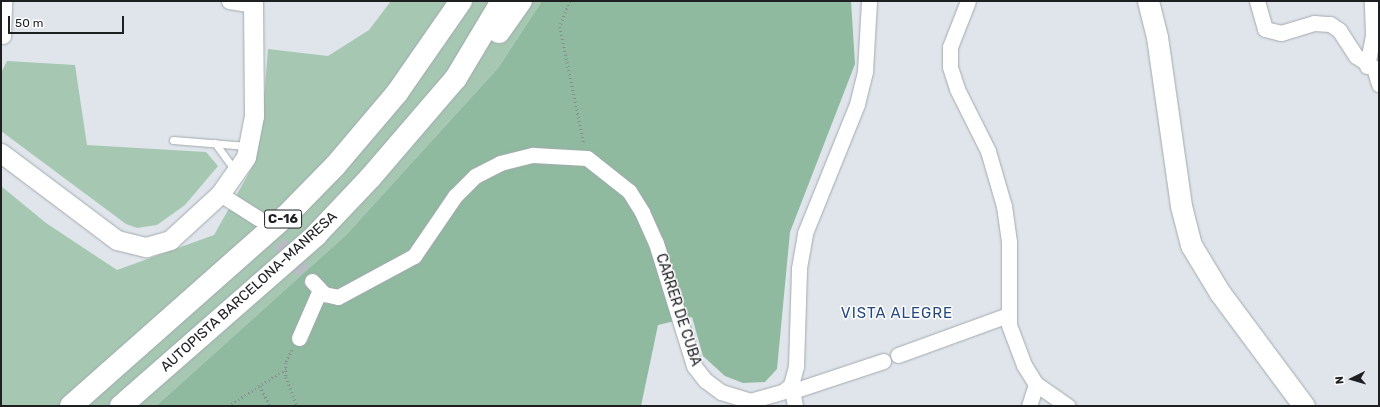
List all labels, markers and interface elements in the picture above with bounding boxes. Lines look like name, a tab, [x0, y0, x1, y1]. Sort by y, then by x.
scale bar	[10, 8, 126, 34]
text: 50 m	[15, 16, 43, 30]
street label: AUTOPISTA BARCELONA-MANRESA	[157, 208, 341, 376]
road number: C-16	[264, 208, 302, 230]
street label: CARRER DE CUBA	[652, 252, 704, 368]
district label: VISTA ALEGRE	[840, 305, 954, 323]
north arrow	[1332, 359, 1372, 399]
text: N	[1333, 376, 1346, 385]

